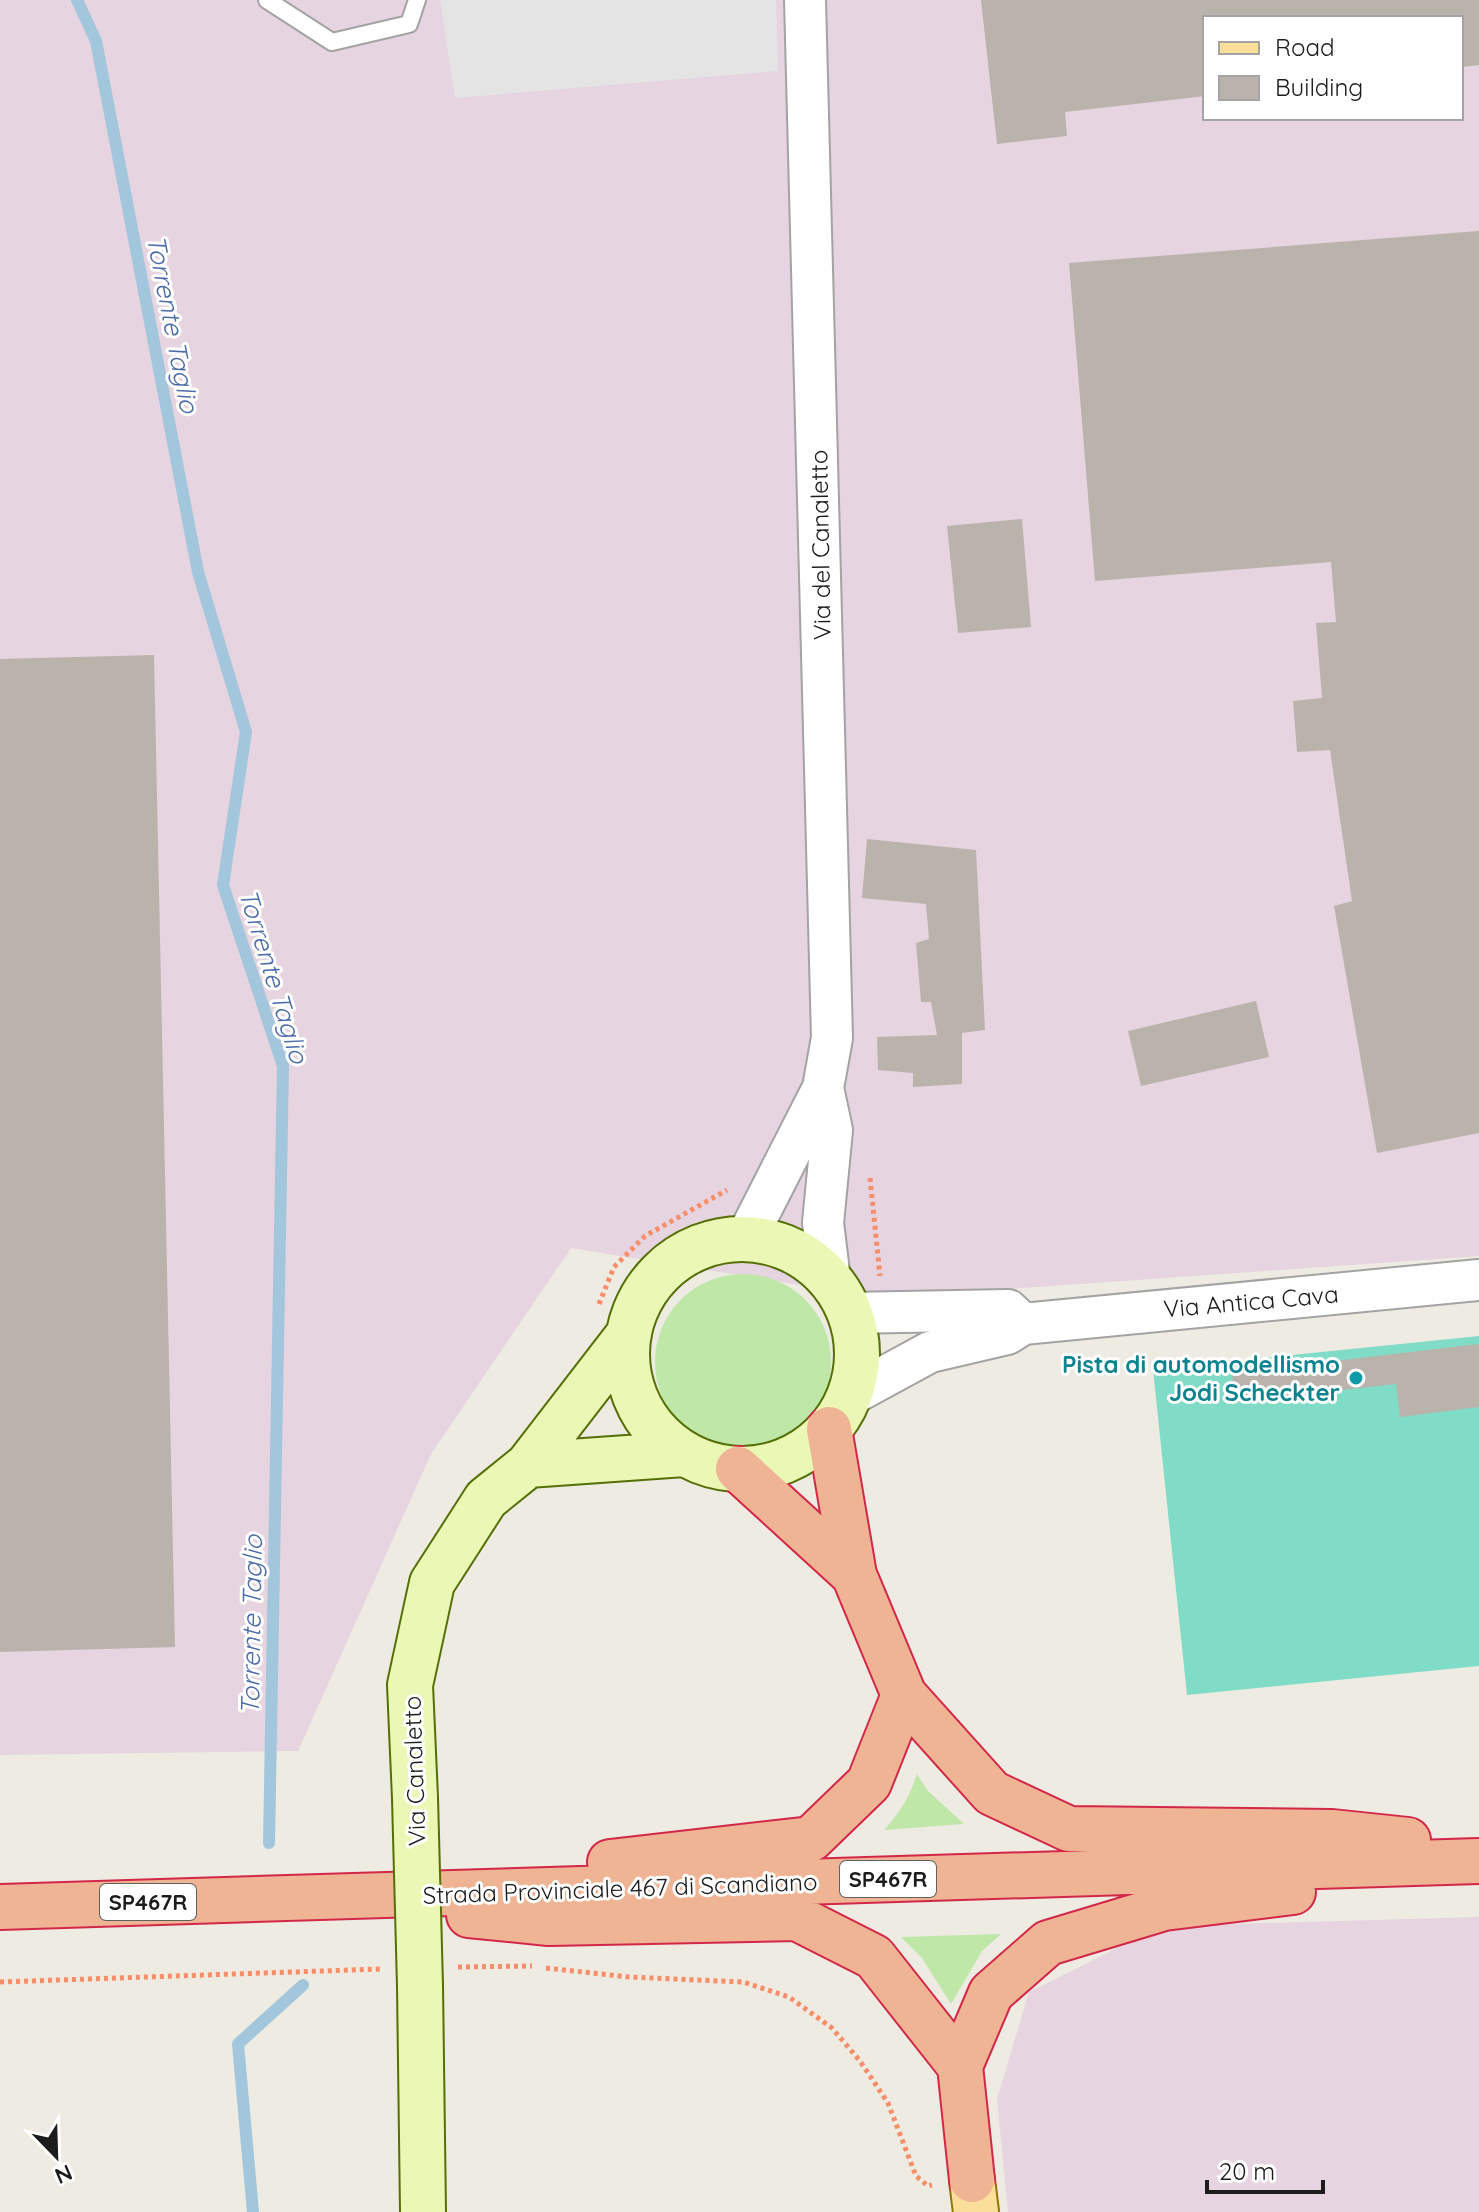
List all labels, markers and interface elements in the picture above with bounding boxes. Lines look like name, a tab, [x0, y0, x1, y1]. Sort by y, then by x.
legend	[1203, 16, 1463, 120]
text: Road	[1275, 32, 1335, 62]
text: Building	[1275, 72, 1363, 102]
water label: Torrente Taglio	[140, 232, 207, 417]
street label: Via del Canaletto	[803, 450, 837, 640]
water label: Torrente Taglio	[232, 885, 317, 1068]
street label: Via Antica Cava	[1162, 1278, 1340, 1324]
place label: Pista di automodellismo Jodi Scheckter	[1062, 1349, 1340, 1407]
marker: Pista di automodellismo Jodi Scheckter	[1347, 1369, 1365, 1387]
water label: Torrente Taglio	[233, 1533, 269, 1715]
street label: Via Canaletto	[396, 1695, 432, 1847]
road number: SP467R	[840, 1861, 936, 1897]
street label: Strada Provinciale 467 di Scandiano	[422, 1866, 818, 1910]
road number: SP467R	[100, 1884, 196, 1920]
north arrow	[16, 2116, 96, 2196]
scale bar	[1207, 2144, 1323, 2194]
text: 20 m	[1219, 2156, 1275, 2186]
text: N	[51, 2158, 77, 2190]

